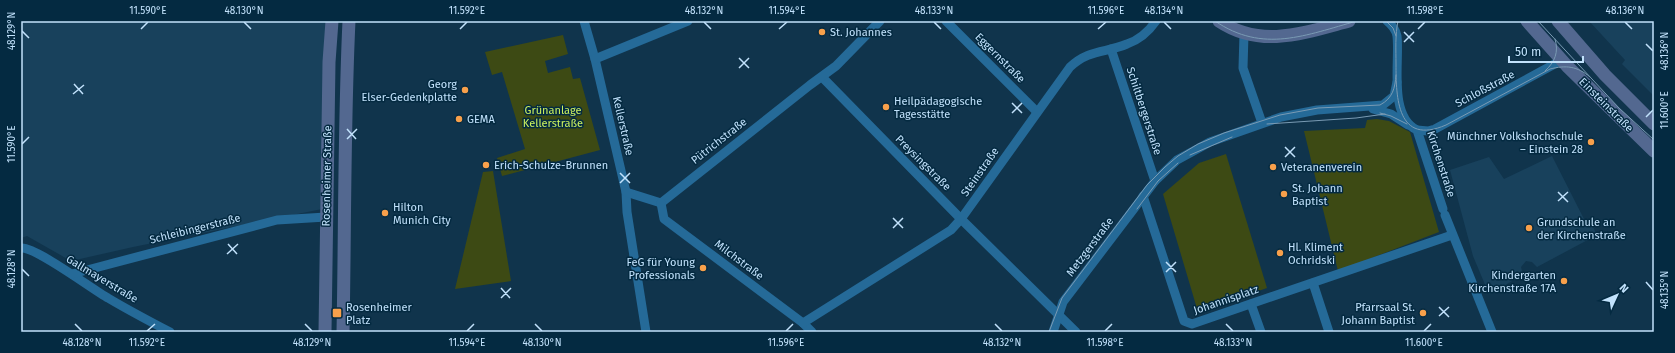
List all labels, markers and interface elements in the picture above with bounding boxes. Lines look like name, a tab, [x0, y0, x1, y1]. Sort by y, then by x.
text: 11.590°E	[129, 5, 167, 17]
text: 48.130°N	[224, 5, 264, 17]
text: 11.592°E	[449, 5, 485, 17]
text: 48.132°N	[685, 5, 723, 17]
text: 11.594°E	[769, 5, 805, 17]
text: 48.133°N	[915, 5, 953, 17]
text: 11.596°E	[1088, 5, 1124, 17]
text: 48.134°N	[1145, 5, 1183, 17]
text: 11.598°E	[1406, 5, 1444, 17]
text: 48.136°N	[1606, 5, 1644, 17]
text: 48.129°N	[6, 12, 18, 50]
place label: St. Johannes	[830, 26, 892, 39]
marker: St. Johannes	[817, 27, 827, 37]
street label: Eggernstraße	[972, 30, 1028, 86]
text: 48.136°N	[1659, 32, 1671, 70]
scale bar	[1509, 38, 1583, 64]
text: 50 m	[1515, 45, 1541, 59]
street label: Schiltbergerstraße	[1124, 65, 1164, 157]
street label: Schloßstraße	[1453, 68, 1517, 110]
street label: Einsteinstraße	[1576, 75, 1636, 135]
place label: Georg Elser-Gedenkplatte	[361, 78, 457, 104]
marker: Georg Elser-Gedenkplatte	[460, 85, 470, 95]
text: 11.600°E	[1659, 91, 1671, 129]
street label: Kellerstraße	[610, 95, 636, 157]
place label: Heilpädagogische Tagesstätte	[894, 95, 982, 121]
marker: Heilpädagogische Tagesstätte	[881, 102, 891, 112]
park label: Grünanlage Kellerstraße	[523, 104, 583, 130]
place label: GEMA	[467, 113, 495, 126]
marker: GEMA	[454, 114, 464, 124]
street label: Pütrichstraße	[689, 115, 749, 167]
text: 11.590°E	[6, 125, 18, 163]
street label: Rosenheimer Straße	[320, 125, 334, 227]
street label: Kirchenstraße	[1424, 129, 1458, 199]
place label: Münchner Volkshochschule – Einstein 28	[1447, 130, 1583, 156]
street label: Preysingstraße	[893, 133, 953, 193]
marker: Münchner Volkshochschule – Einstein 28	[1586, 137, 1596, 147]
street label: Steinstraße	[958, 145, 1002, 199]
place label: Erich-Schulze-Brunnen	[494, 159, 608, 172]
marker: Erich-Schulze-Brunnen	[481, 160, 491, 170]
place label: Veteranenverein	[1281, 161, 1362, 174]
marker: Veteranenverein	[1268, 162, 1278, 172]
place label: St. Johann Baptist	[1292, 182, 1343, 208]
marker: St. Johann Baptist	[1279, 189, 1289, 199]
place label: Hilton Munich City	[393, 201, 451, 227]
marker: Hilton Munich City	[380, 208, 390, 218]
street label: Schleibingerstraße	[148, 211, 242, 247]
street label: Metzgerstraße	[1064, 215, 1116, 279]
place label: Grundschule an der Kirchenstraße	[1537, 216, 1626, 242]
marker: Grundschule an der Kirchenstraße	[1524, 223, 1534, 233]
street label: Milchstraße	[712, 237, 766, 283]
place label: Hl. Kliment Ochridski	[1288, 241, 1343, 267]
marker: Hl. Kliment Ochridski	[1275, 248, 1285, 258]
text: 48.128°N	[6, 249, 18, 289]
street label: Gallmayerstraße	[64, 252, 140, 306]
place label: FeG für Young Professionals	[626, 256, 695, 282]
marker: FeG für Young Professionals	[698, 263, 708, 273]
place label: Kindergarten Kirchenstraße 17A	[1468, 269, 1557, 295]
text: 48.135°N	[1659, 271, 1671, 309]
north arrow	[1597, 275, 1637, 315]
marker: Kindergarten Kirchenstraße 17A	[1559, 276, 1569, 286]
text: N	[1617, 281, 1631, 296]
street label: Johannisplatz	[1192, 283, 1260, 317]
place label: Rosenheimer Platz	[346, 301, 412, 327]
place label: Pfarrsaal St. Johann Baptist	[1342, 301, 1415, 327]
marker: Rosenheimer Platz	[331, 307, 343, 319]
marker: Pfarrsaal St. Johann Baptist	[1418, 308, 1428, 318]
text: 48.128°N	[62, 337, 102, 349]
text: 11.592°E	[129, 337, 165, 349]
text: 48.129°N	[293, 337, 331, 349]
text: 11.594°E	[449, 337, 485, 349]
text: 48.130°N	[522, 337, 562, 349]
text: 11.596°E	[768, 337, 804, 349]
text: 48.132°N	[983, 337, 1021, 349]
text: 11.598°E	[1086, 337, 1124, 349]
text: 48.133°N	[1214, 337, 1252, 349]
text: 11.600°E	[1405, 337, 1443, 349]

